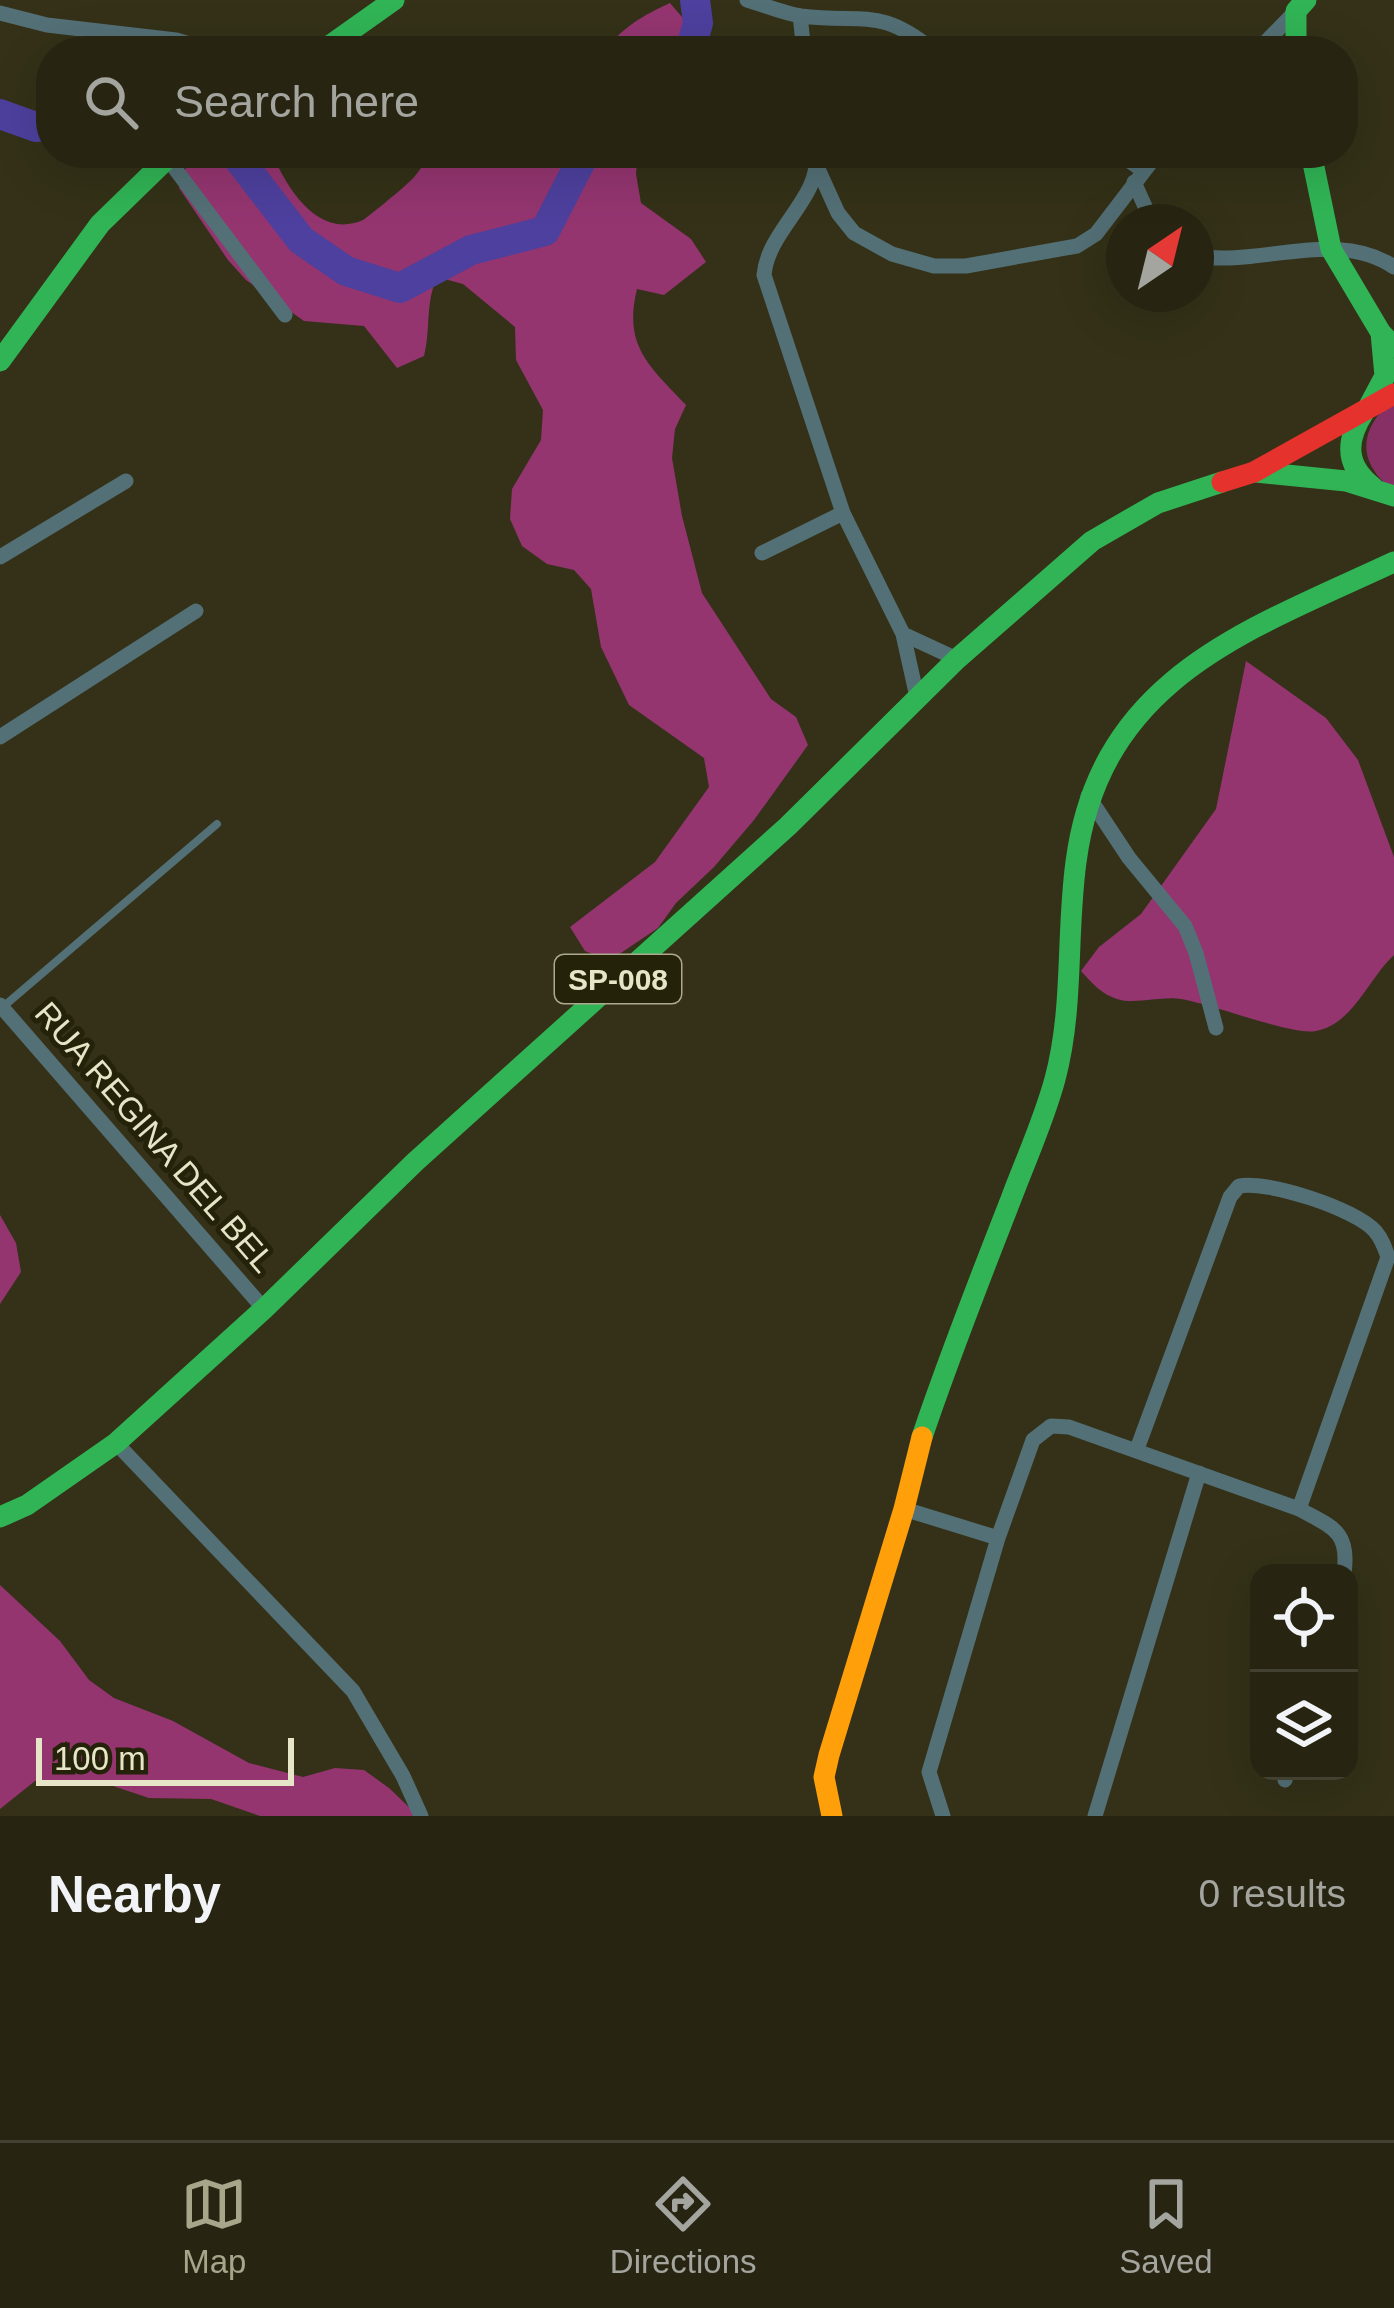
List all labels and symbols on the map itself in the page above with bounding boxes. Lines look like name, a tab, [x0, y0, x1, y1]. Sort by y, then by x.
north arrow	[1106, 204, 1214, 312]
road number: SP-008	[555, 955, 681, 1003]
street label: RUA REGINA DEL BEL	[28, 995, 282, 1279]
scale bar	[36, 1732, 294, 1785]

